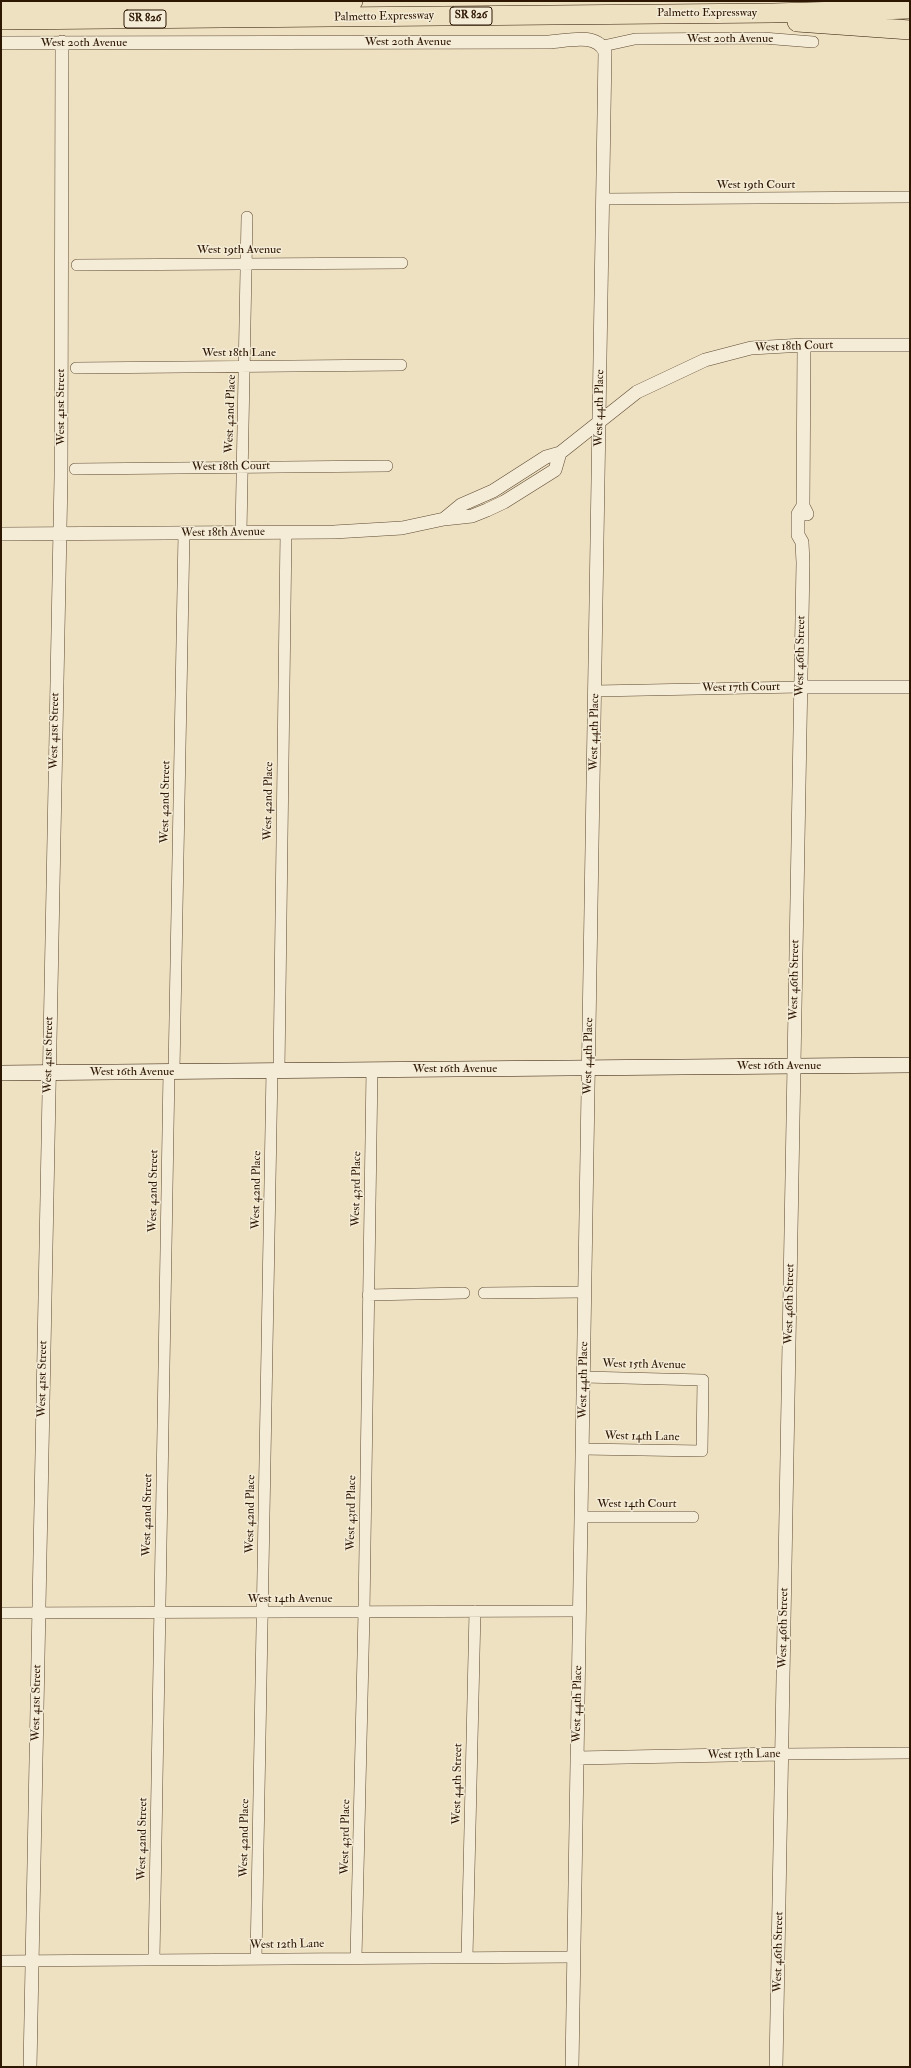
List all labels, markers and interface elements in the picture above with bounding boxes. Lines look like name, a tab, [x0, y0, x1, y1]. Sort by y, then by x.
street label: Palmetto Expressway	[657, 6, 757, 20]
road number: SR 826	[450, 7, 492, 25]
street label: Palmetto Expressway	[334, 9, 434, 25]
road number: SR 826	[124, 10, 166, 28]
street label: West 20th Avenue	[687, 32, 773, 46]
street label: West 20th Avenue	[365, 35, 451, 49]
street label: West 20th Avenue	[41, 36, 127, 50]
street label: West 19th Court	[717, 178, 795, 192]
street label: West 19th Avenue	[197, 243, 281, 257]
street label: West 18th Court	[755, 338, 833, 356]
street label: West 18th Lane	[202, 346, 276, 360]
street label: West 41st Street	[54, 369, 68, 445]
street label: West 44th Place	[592, 369, 608, 447]
street label: West 42nd Place	[222, 374, 240, 454]
street label: West 18th Court	[192, 459, 270, 475]
street label: West 18th Avenue	[181, 525, 265, 541]
street label: West 46th Street	[793, 615, 809, 697]
street label: West 17th Court	[702, 680, 780, 696]
street label: West 41st Street	[47, 692, 63, 770]
street label: West 44th Place	[587, 693, 603, 771]
street label: West 42nd Street	[158, 761, 174, 843]
street label: West 42nd Place	[261, 762, 277, 840]
street label: West 46th Street	[787, 939, 803, 1021]
street label: West 41st Street	[41, 1016, 57, 1094]
street label: West 44th Place	[581, 1017, 597, 1095]
street label: West 16th Avenue	[737, 1059, 821, 1073]
street label: West 16th Avenue	[413, 1062, 497, 1076]
street label: West 16th Avenue	[90, 1065, 174, 1079]
street label: West 42nd Street	[146, 1150, 162, 1232]
street label: West 42nd Place	[249, 1151, 265, 1229]
street label: West 43rd Place	[349, 1151, 365, 1227]
street label: West 46th Street	[782, 1263, 798, 1345]
street label: West 41st Street	[35, 1340, 51, 1418]
street label: West 44th Place	[576, 1341, 592, 1419]
street label: West 15th Avenue	[602, 1357, 686, 1373]
street label: West 14th Lane	[604, 1429, 680, 1445]
street label: West 42nd Street	[140, 1474, 156, 1556]
street label: West 42nd Place	[243, 1475, 259, 1553]
street label: West 43rd Place	[344, 1475, 360, 1551]
street label: West 14th Court	[597, 1497, 677, 1511]
street label: West 46th Street	[776, 1587, 792, 1669]
street label: West 14th Avenue	[248, 1592, 332, 1606]
street label: West 41st Street	[29, 1664, 45, 1742]
street label: West 44th Place	[570, 1665, 586, 1743]
street label: West 44th Street	[450, 1743, 466, 1825]
street label: West 13th Lane	[707, 1747, 781, 1763]
street label: West 42nd Street	[135, 1798, 151, 1880]
street label: West 42nd Place	[237, 1799, 253, 1877]
street label: West 43rd Place	[338, 1799, 354, 1875]
street label: West 46th Street	[771, 1911, 787, 1993]
street label: West 12th Lane	[250, 1937, 324, 1953]

